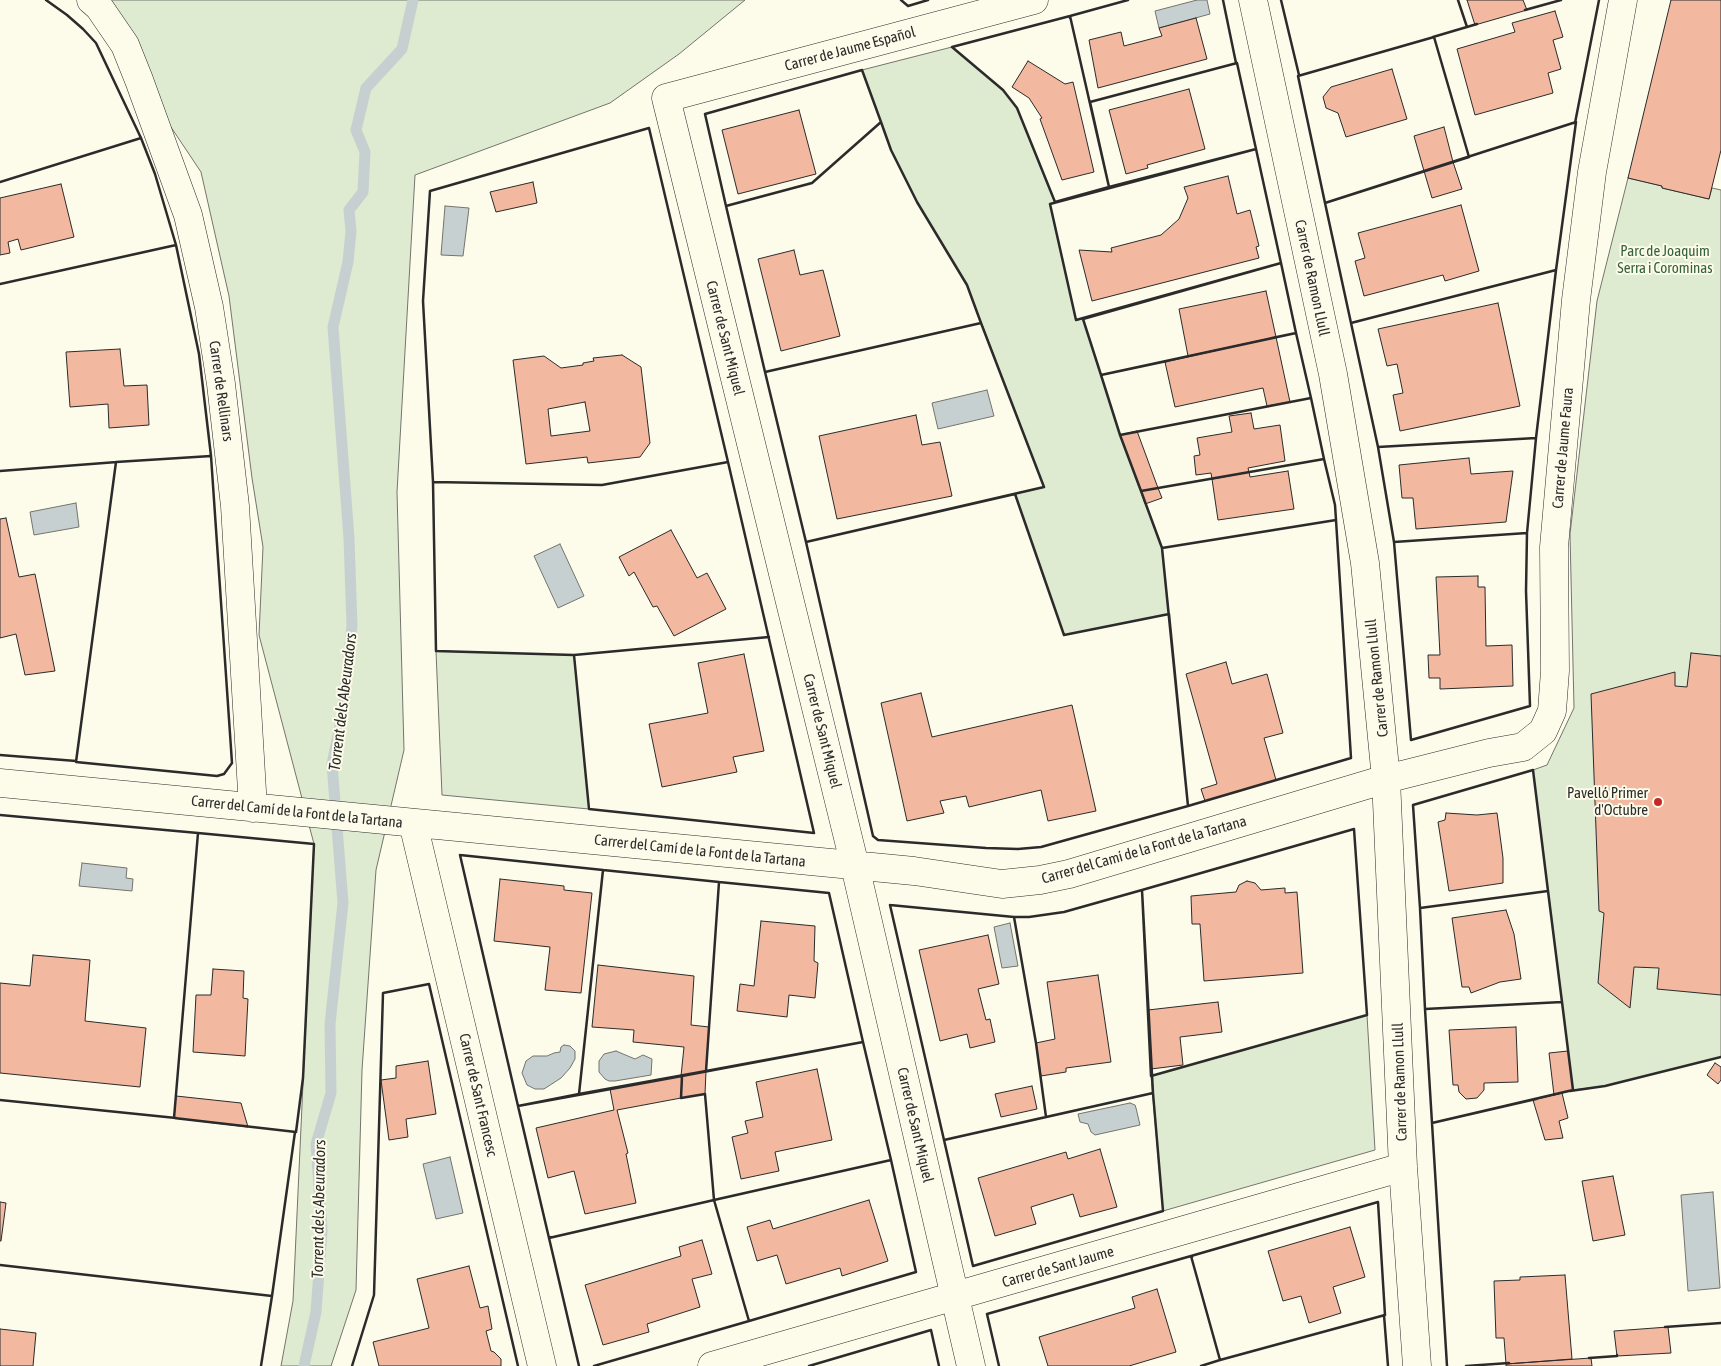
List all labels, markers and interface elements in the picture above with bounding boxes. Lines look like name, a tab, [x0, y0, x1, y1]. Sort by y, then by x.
street label: Carrer de Jaume Español	[783, 23, 917, 75]
street label: Carrer de Ramon Llull	[1291, 218, 1333, 338]
park label: Parc de Joaquim Serra i Corominas	[1617, 242, 1713, 277]
street label: Carrer de Sant Miquel	[702, 279, 748, 397]
street label: Carrer de Rellinars	[205, 339, 237, 443]
street label: Carrer de Jaume Faura	[1549, 387, 1577, 509]
street label: Carrer de Ramon Llull	[1362, 618, 1392, 738]
water label: Torrent dels Abeuradors	[325, 632, 361, 772]
street label: Carrer de Sant Miquel	[799, 672, 845, 790]
place label: Pavelló Primer d'Octubre	[1567, 784, 1648, 819]
street label: Carrer del Camí de la Font de la Tartana	[190, 792, 404, 832]
marker: Pavelló Primer d'Octubre	[1652, 796, 1664, 808]
street label: Carrer del Camí de la Font de la Tartana	[1039, 812, 1249, 888]
street label: Carrer del Camí de la Font de la Tartana	[593, 831, 807, 871]
street label: Carrer de Ramon Llull	[1389, 1022, 1411, 1142]
street label: Carrer de Sant Francesc	[455, 1032, 501, 1158]
street label: Carrer de Sant Miquel	[893, 1066, 937, 1184]
water label: Torrent dels Abeuradors	[308, 1139, 330, 1279]
street label: Carrer de Sant Jaume	[1000, 1242, 1116, 1292]

